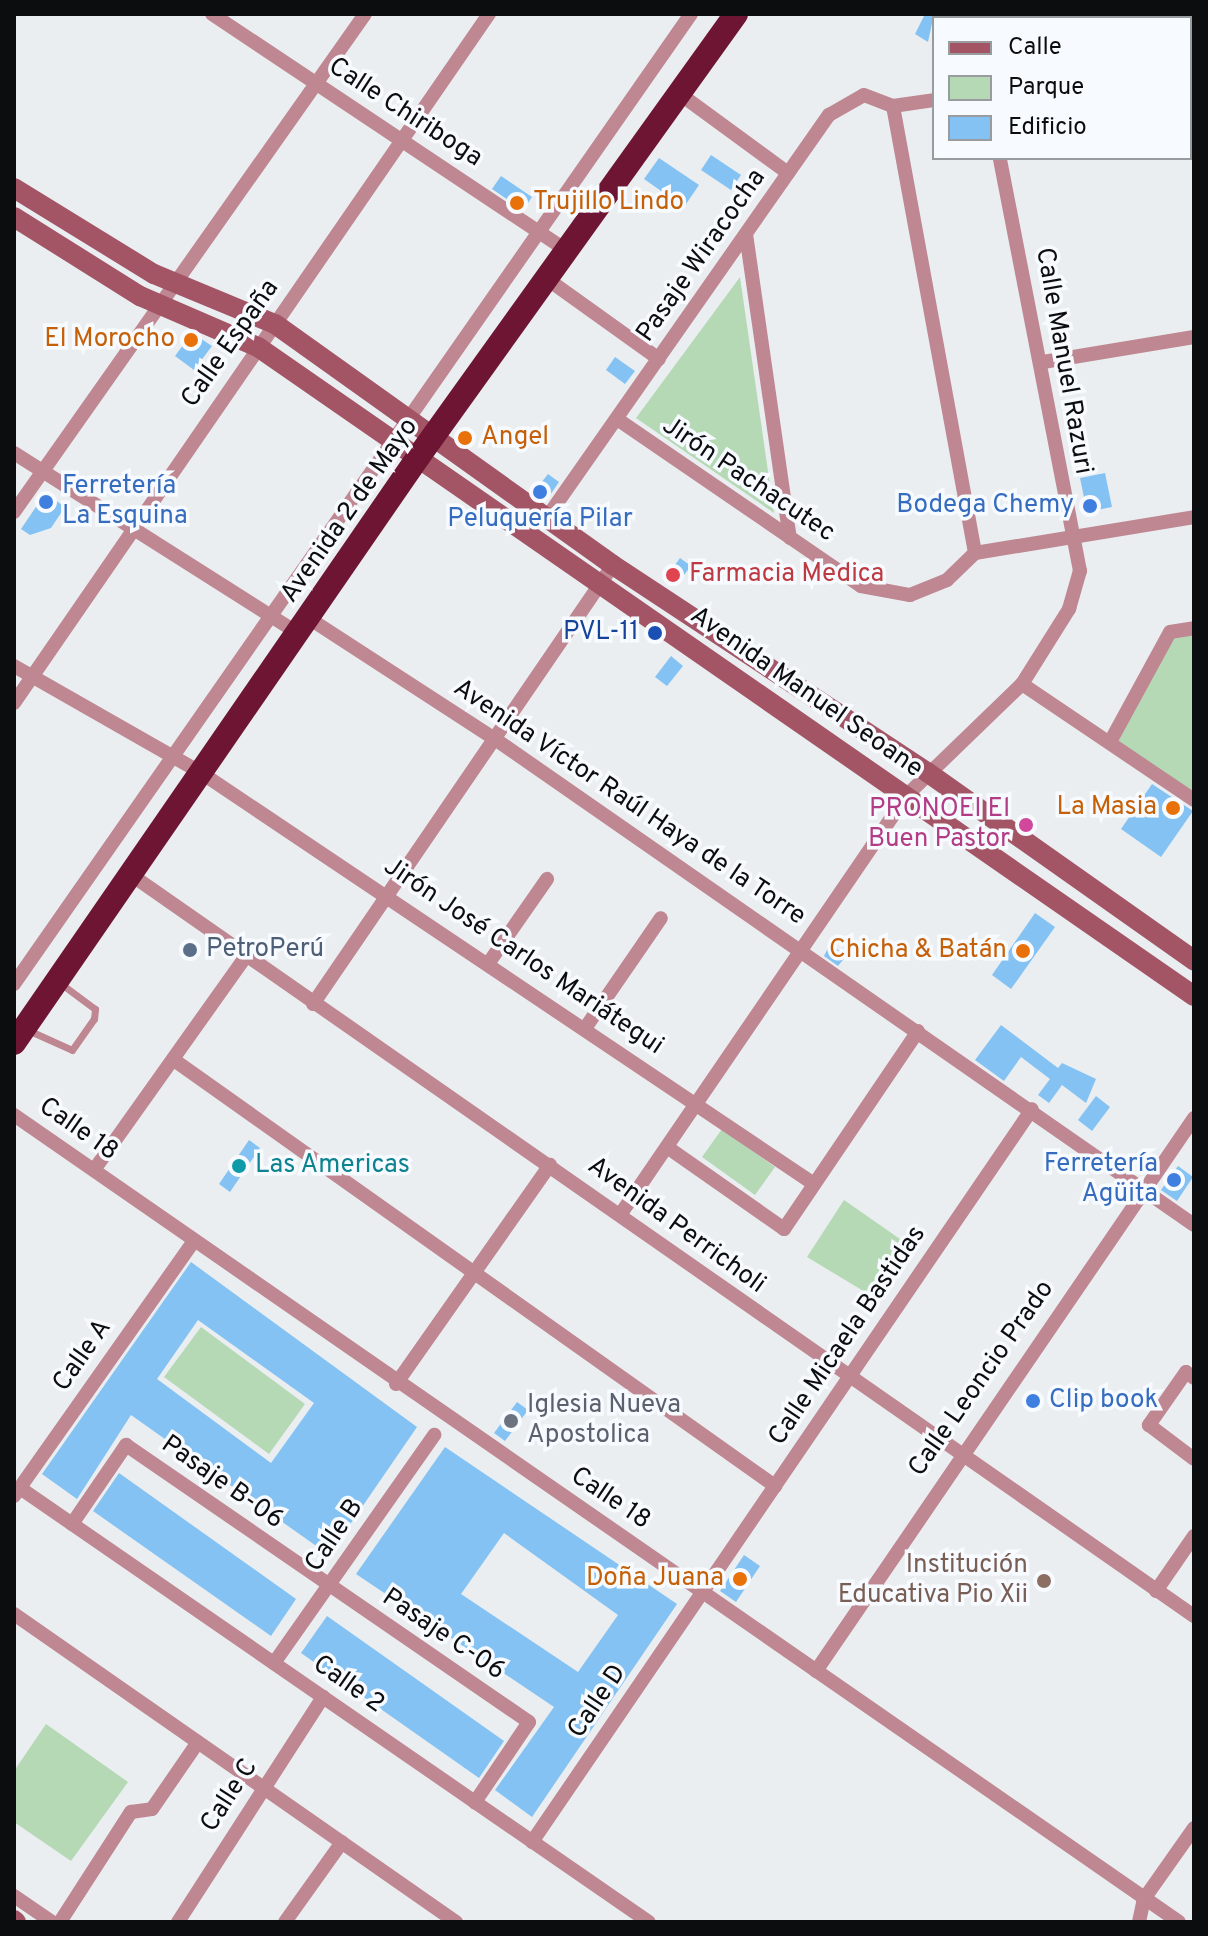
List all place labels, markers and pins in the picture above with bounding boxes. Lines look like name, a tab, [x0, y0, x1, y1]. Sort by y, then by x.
place label: Trujillo Lindo	[533, 187, 684, 219]
marker: Trujillo Lindo	[508, 194, 526, 212]
place label: El Morocho	[44, 324, 175, 356]
marker: El Morocho	[182, 331, 200, 349]
place label: Angel	[481, 422, 549, 454]
marker: Angel	[456, 429, 474, 447]
place label: Ferretería La Esquina	[62, 471, 188, 532]
marker: Peluquería Pilar	[531, 483, 549, 501]
place label: Bodega Chemy	[896, 490, 1074, 522]
marker: Ferretería La Esquina	[37, 493, 55, 511]
marker: Bodega Chemy	[1081, 497, 1099, 515]
place label: Peluquería Pilar	[447, 504, 633, 536]
place label: Farmacia Medica	[689, 559, 884, 591]
marker: Farmacia Medica	[664, 566, 682, 584]
place label: PVL-11	[563, 617, 639, 649]
marker: PVL-11	[646, 624, 664, 642]
place label: La Masia	[1056, 792, 1157, 824]
place label: PRONOEI El Buen Pastor	[868, 794, 1010, 856]
marker: La Masia	[1164, 799, 1182, 817]
marker: PRONOEI El Buen Pastor	[1017, 816, 1035, 834]
place label: PetroPerú	[206, 934, 324, 966]
place label: Chicha & Batán	[829, 935, 1007, 967]
marker: PetroPerú	[181, 941, 199, 959]
marker: Chicha & Batán	[1014, 942, 1032, 960]
place label: Ferretería Agüita	[1044, 1149, 1158, 1210]
place label: Las Americas	[255, 1150, 411, 1182]
marker: Las Americas	[230, 1157, 248, 1175]
marker: Ferretería Agüita	[1165, 1171, 1183, 1189]
place label: Clip book	[1049, 1385, 1158, 1417]
place label: Iglesia Nueva Apostolica	[527, 1390, 681, 1452]
marker: Clip book	[1024, 1392, 1042, 1410]
marker: Iglesia Nueva Apostolica	[502, 1412, 520, 1430]
place label: Institución Educativa Pio Xii	[838, 1550, 1028, 1612]
place label: Doña Juana	[586, 1563, 724, 1595]
marker: Doña Juana	[731, 1570, 749, 1588]
marker: Institución Educativa Pio Xii	[1035, 1572, 1053, 1590]

